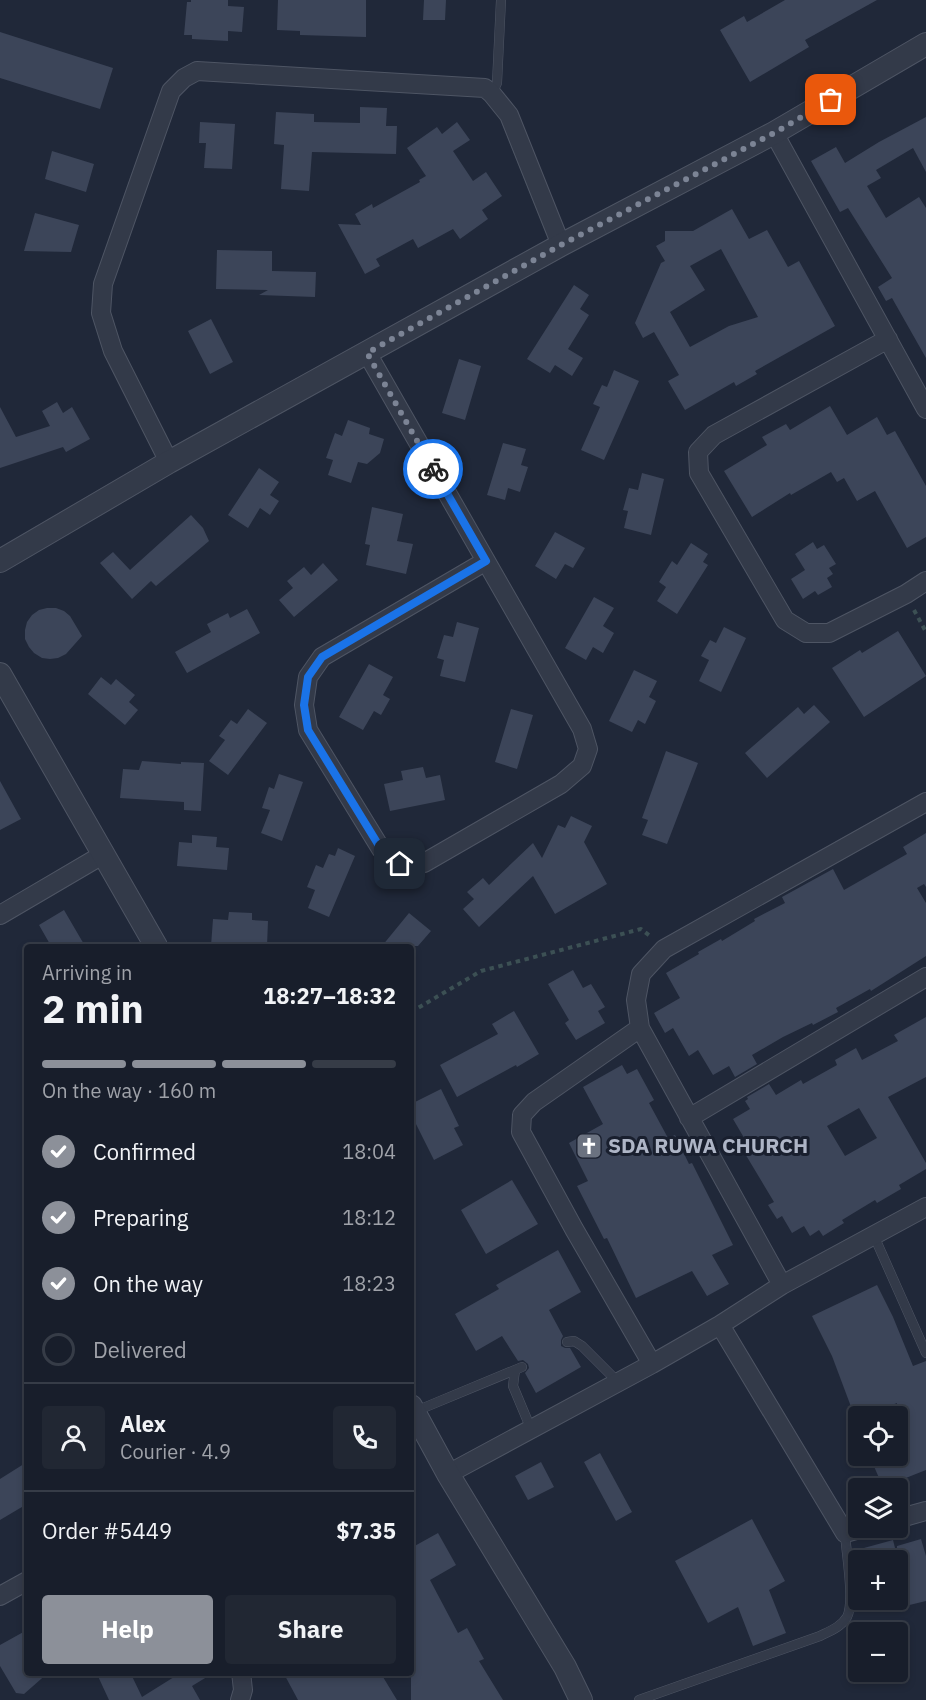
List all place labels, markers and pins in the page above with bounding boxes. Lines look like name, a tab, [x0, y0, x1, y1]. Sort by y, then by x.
pin	[805, 74, 856, 125]
pin	[374, 838, 425, 889]
church icon: SDA RUWA CHURCH	[574, 1131, 604, 1161]
place label: SDA RUWA CHURCH	[608, 1131, 808, 1159]

